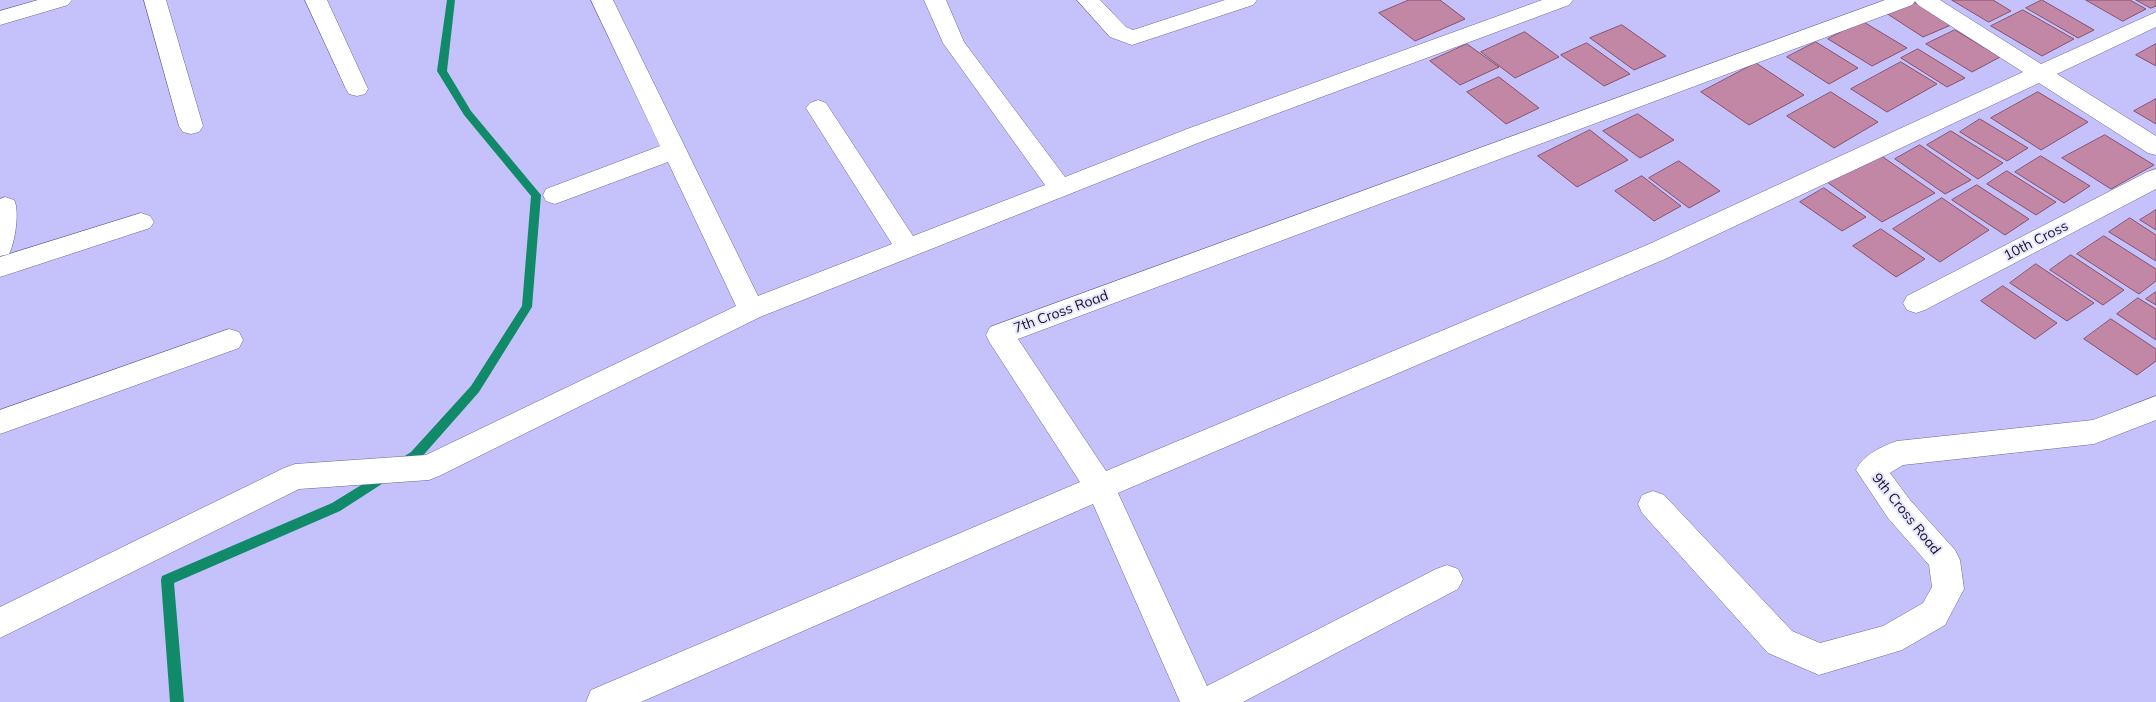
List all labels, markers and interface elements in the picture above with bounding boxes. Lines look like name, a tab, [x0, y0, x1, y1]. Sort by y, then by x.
street label: 10th Cross	[2001, 218, 2071, 264]
street label: 7th Cross Road	[1011, 287, 1111, 337]
street label: 9th Cross Road	[1868, 470, 1944, 558]

